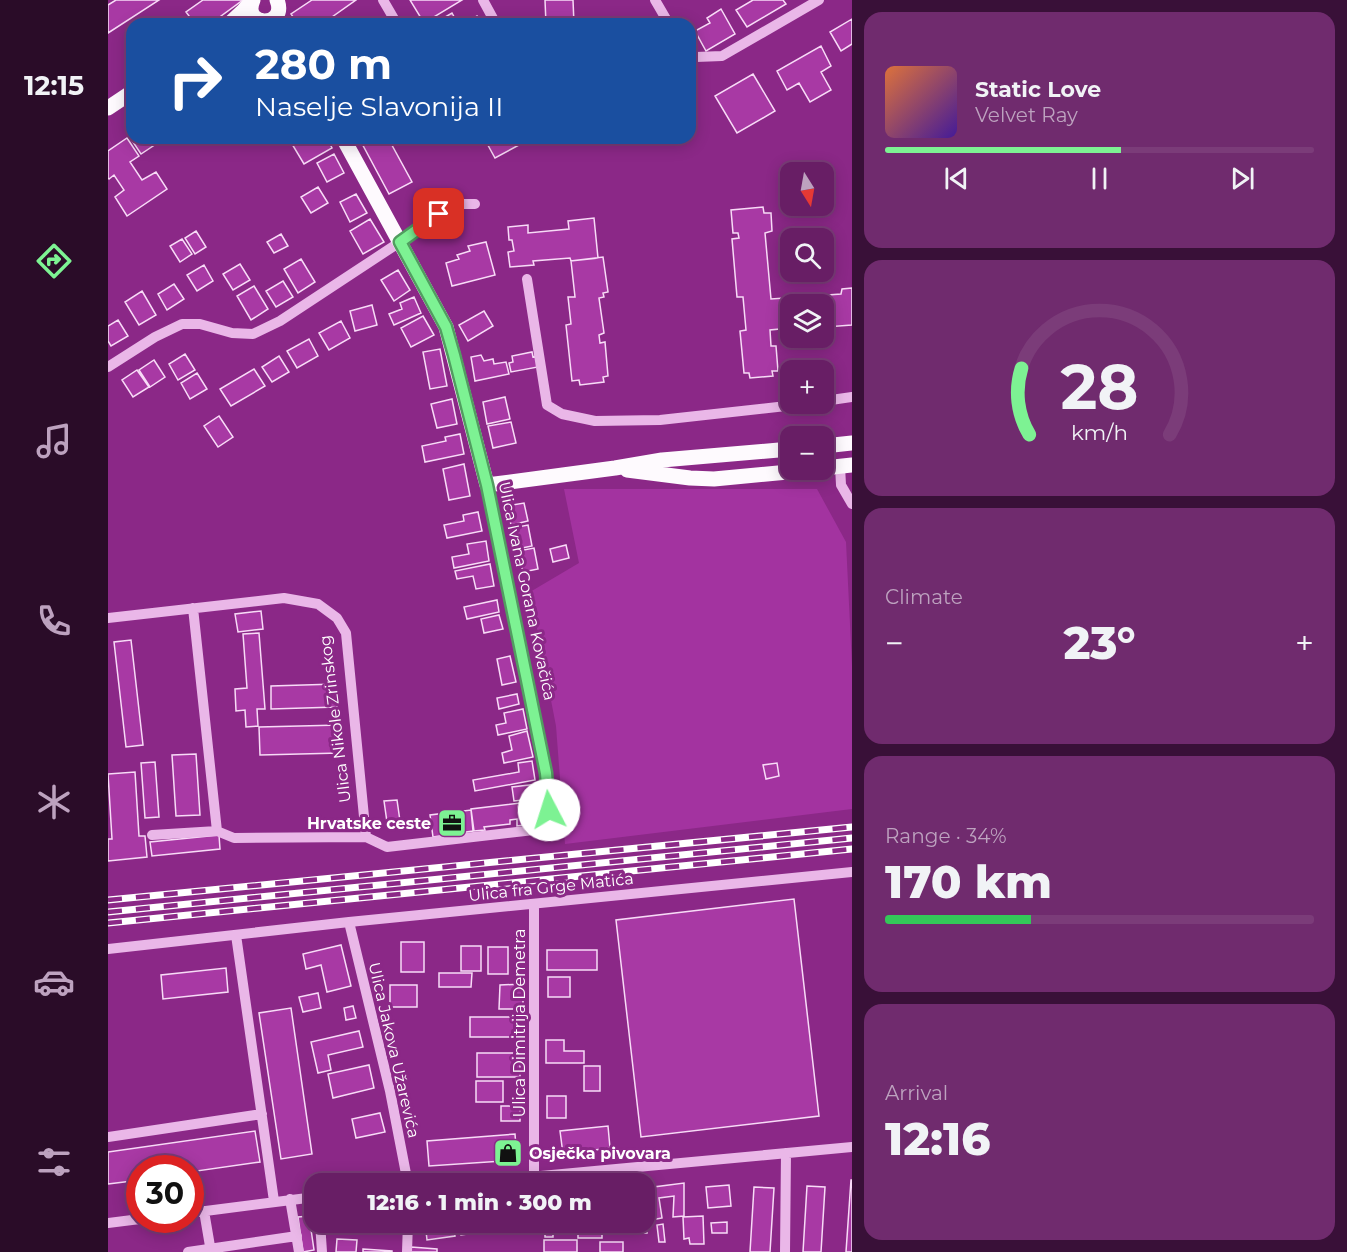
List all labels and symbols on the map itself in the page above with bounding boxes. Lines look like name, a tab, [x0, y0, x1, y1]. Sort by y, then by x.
north arrow	[780, 162, 834, 216]
pin	[413, 188, 464, 239]
street label: Ulica Ivana Gorana Kovačića	[494, 480, 560, 702]
street label: Ulica Nikole Zrinskog	[315, 634, 355, 804]
position arrow	[517, 778, 581, 842]
office icon: Hrvatske ceste	[436, 807, 468, 839]
place label: Hrvatske ceste	[307, 814, 431, 833]
street label: Ulica fra Grge Matića	[467, 869, 635, 905]
street label: Ulica Dimitrija Demetra	[510, 929, 529, 1117]
street label: Ulica Jakova Užarevića	[365, 960, 423, 1140]
shop icon: Osječka pivovara	[492, 1137, 524, 1169]
place label: Osječka pivovara	[529, 1144, 671, 1163]
speed limit sign: 30	[126, 1155, 204, 1233]

